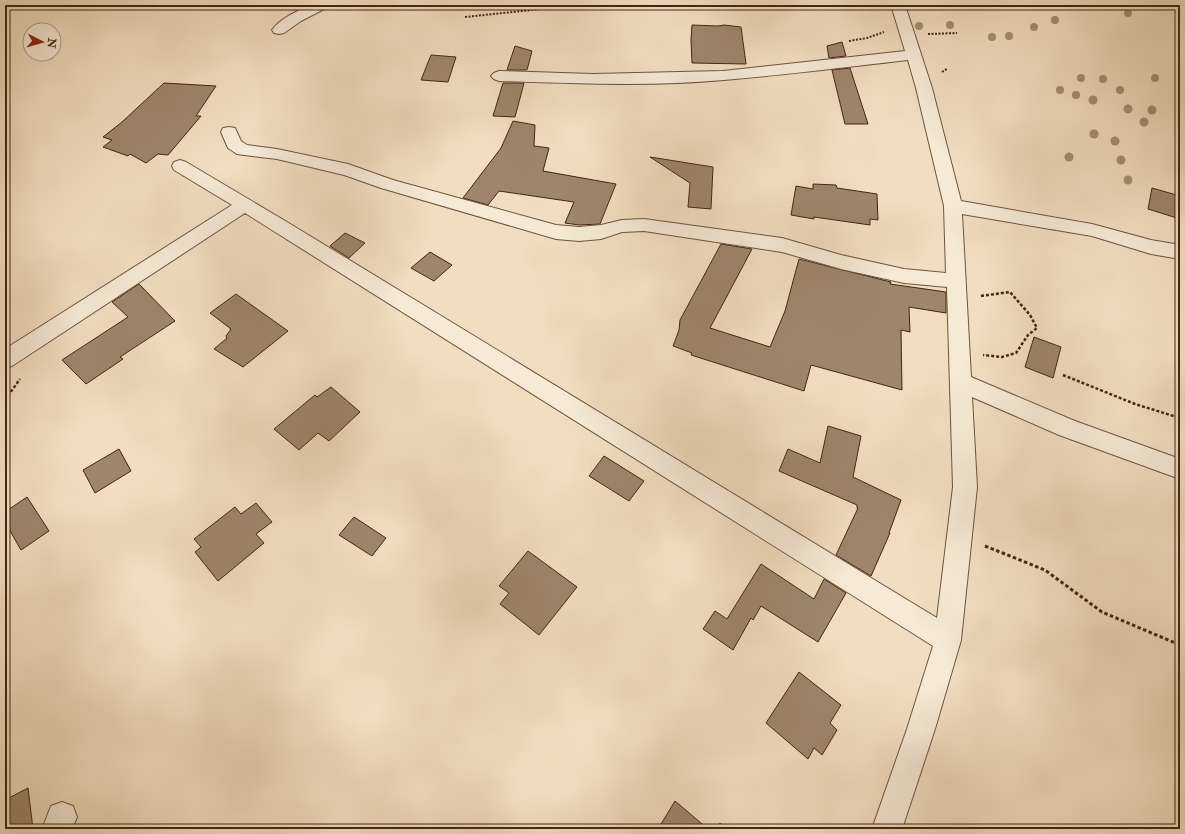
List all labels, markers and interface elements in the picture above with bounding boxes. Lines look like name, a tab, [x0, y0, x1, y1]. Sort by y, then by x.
north arrow	[22, 22, 62, 62]
text: N	[44, 36, 59, 50]

